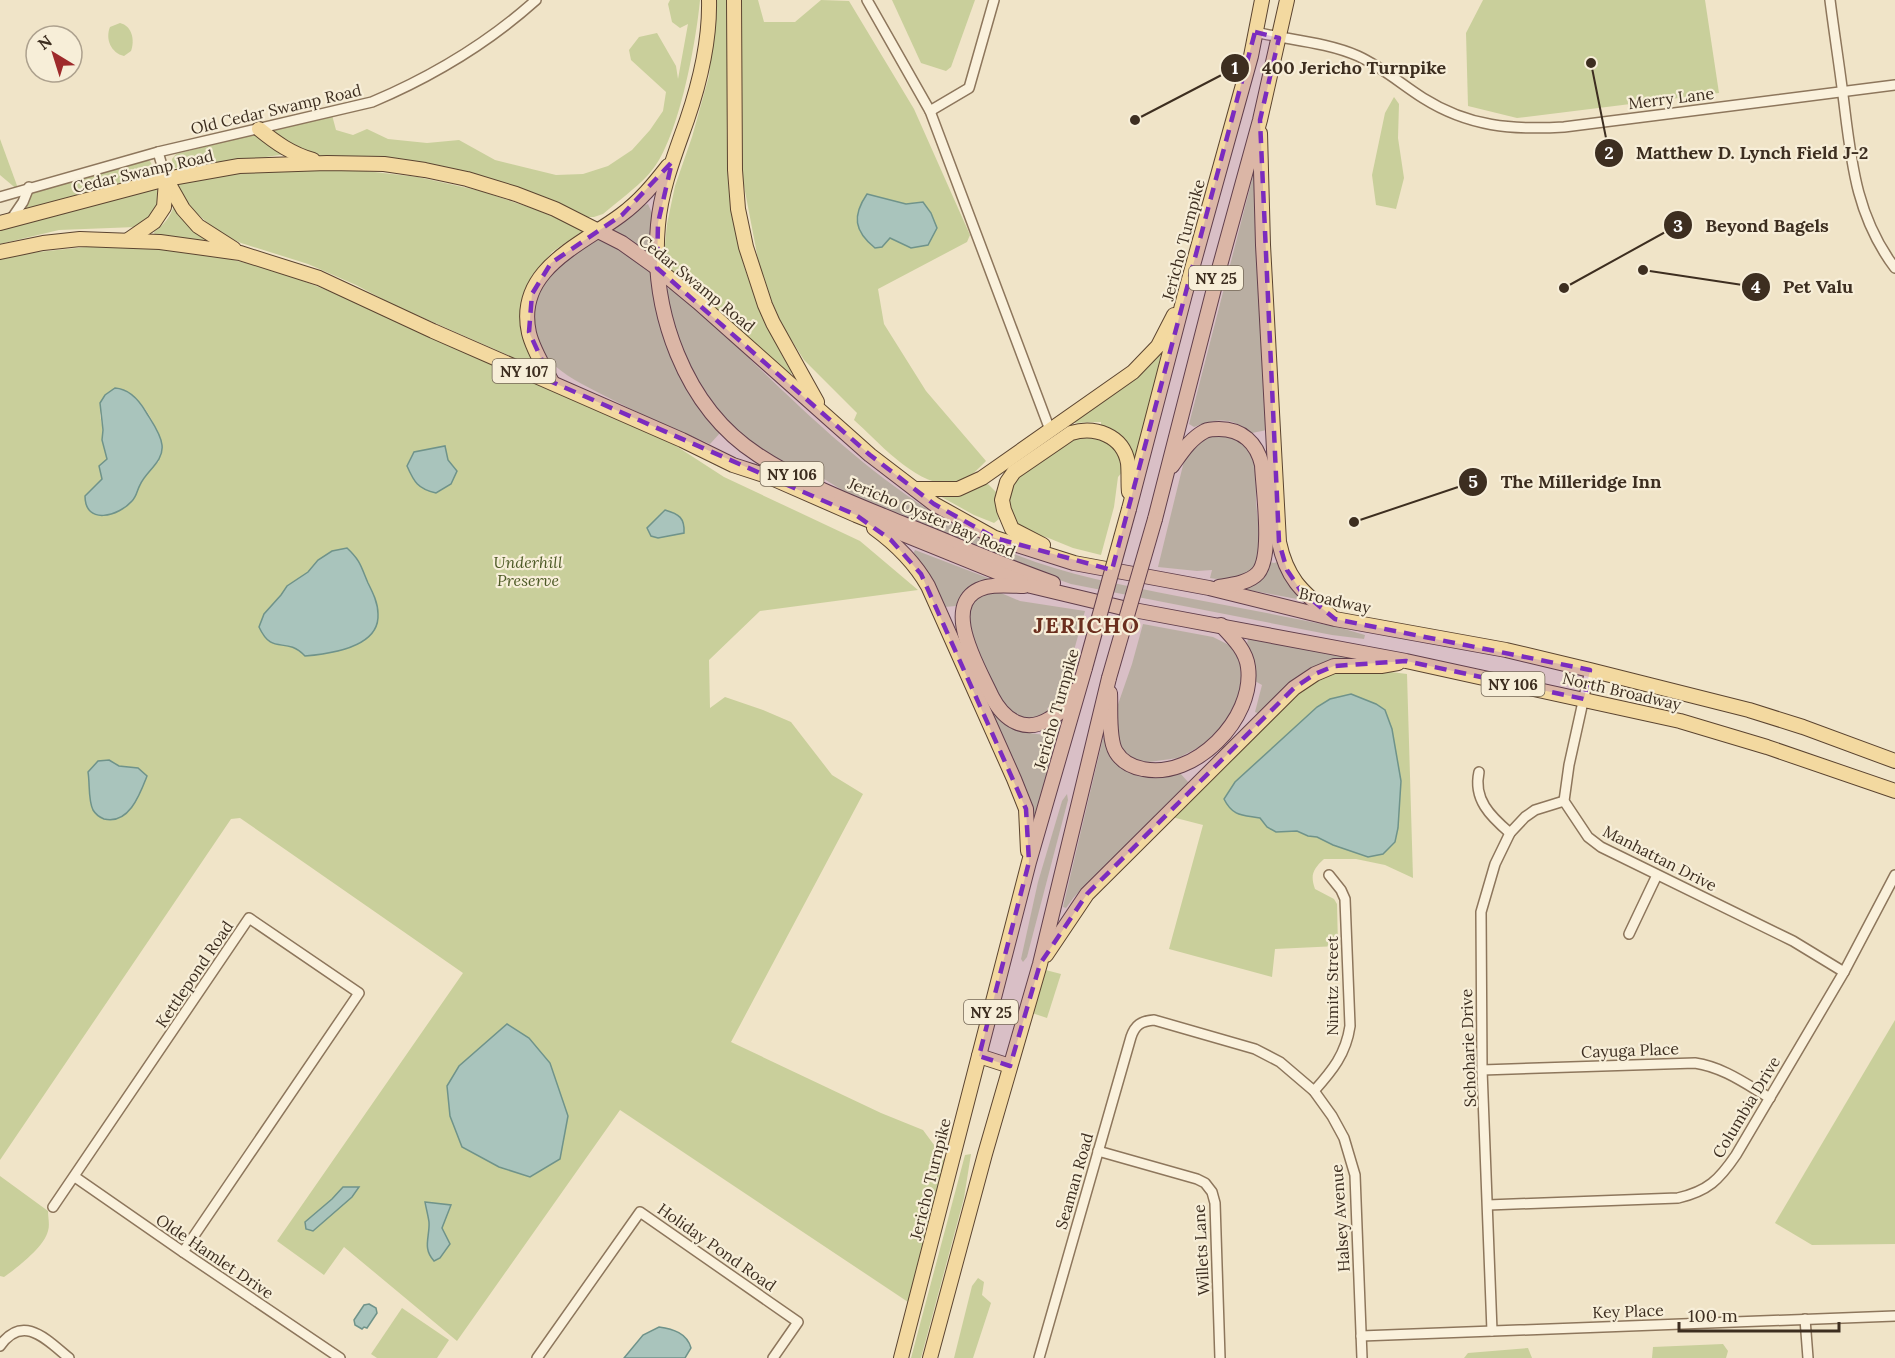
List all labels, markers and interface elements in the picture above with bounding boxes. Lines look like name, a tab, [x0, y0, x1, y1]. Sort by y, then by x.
north arrow	[24, 24, 84, 84]
text: N	[34, 30, 56, 54]
callout: 400 Jericho Turnpike	[1220, 50, 1458, 86]
text: 1	[1231, 56, 1239, 79]
text: 400 Jericho Turnpike	[1262, 56, 1446, 79]
street label: Old Cedar Swamp Road	[189, 80, 364, 138]
street label: Merry Lane	[1627, 83, 1715, 113]
callout: Matthew D. Lynch Field J-2	[1594, 135, 1881, 171]
text: 2	[1604, 141, 1614, 164]
text: Matthew D. Lynch Field J-2	[1636, 141, 1868, 164]
street label: Cedar Swamp Road	[71, 145, 216, 197]
street label: Jericho Turnpike	[1157, 177, 1209, 304]
callout: Beyond Bagels	[1663, 207, 1841, 243]
text: 3	[1673, 214, 1683, 237]
text: Beyond Bagels	[1705, 214, 1829, 237]
street label: Cedar Swamp Road	[635, 230, 760, 336]
road number: NY 25	[1189, 266, 1243, 290]
callout: Pet Valu	[1741, 269, 1865, 305]
text: 4	[1751, 275, 1761, 298]
text: Pet Valu	[1783, 275, 1853, 298]
road number: NY 107	[492, 359, 556, 383]
road number: NY 106	[760, 462, 824, 486]
callout: The Milleridge Inn	[1458, 464, 1673, 500]
text: 5	[1468, 470, 1478, 493]
text: The Milleridge Inn	[1501, 470, 1662, 493]
street label: Jericho Oyster Bay Road	[844, 472, 1019, 562]
park label: Underhill Preserve	[494, 552, 563, 590]
street label: Broadway	[1297, 583, 1373, 617]
district label: JERICHO	[1033, 611, 1141, 639]
street label: Jericho Turnpike	[1029, 646, 1083, 773]
street label: North Broadway	[1561, 668, 1684, 715]
road number: NY 106	[1482, 672, 1544, 696]
street label: Manhattan Drive	[1600, 821, 1721, 895]
street label: Kettlepond Road	[151, 917, 237, 1031]
street label: Nimitz Street	[1322, 935, 1342, 1036]
street label: Schoharie Drive	[1456, 988, 1480, 1108]
road number: NY 25	[964, 1000, 1018, 1024]
street label: Cayuga Place	[1581, 1038, 1680, 1062]
street label: Columbia Drive	[1708, 1052, 1784, 1161]
street label: Jericho Turnpike	[905, 1116, 955, 1243]
street label: Seaman Road	[1051, 1130, 1097, 1232]
street label: Halsey Avenue	[1326, 1163, 1354, 1273]
street label: Holiday Pond Road	[654, 1199, 780, 1296]
street label: Willets Lane	[1189, 1203, 1213, 1296]
street label: Olde Hamlet Drive	[152, 1209, 278, 1303]
scale bar	[1679, 1295, 1840, 1333]
street label: Key Place	[1592, 1300, 1664, 1322]
text: 100 m	[1688, 1304, 1738, 1327]

